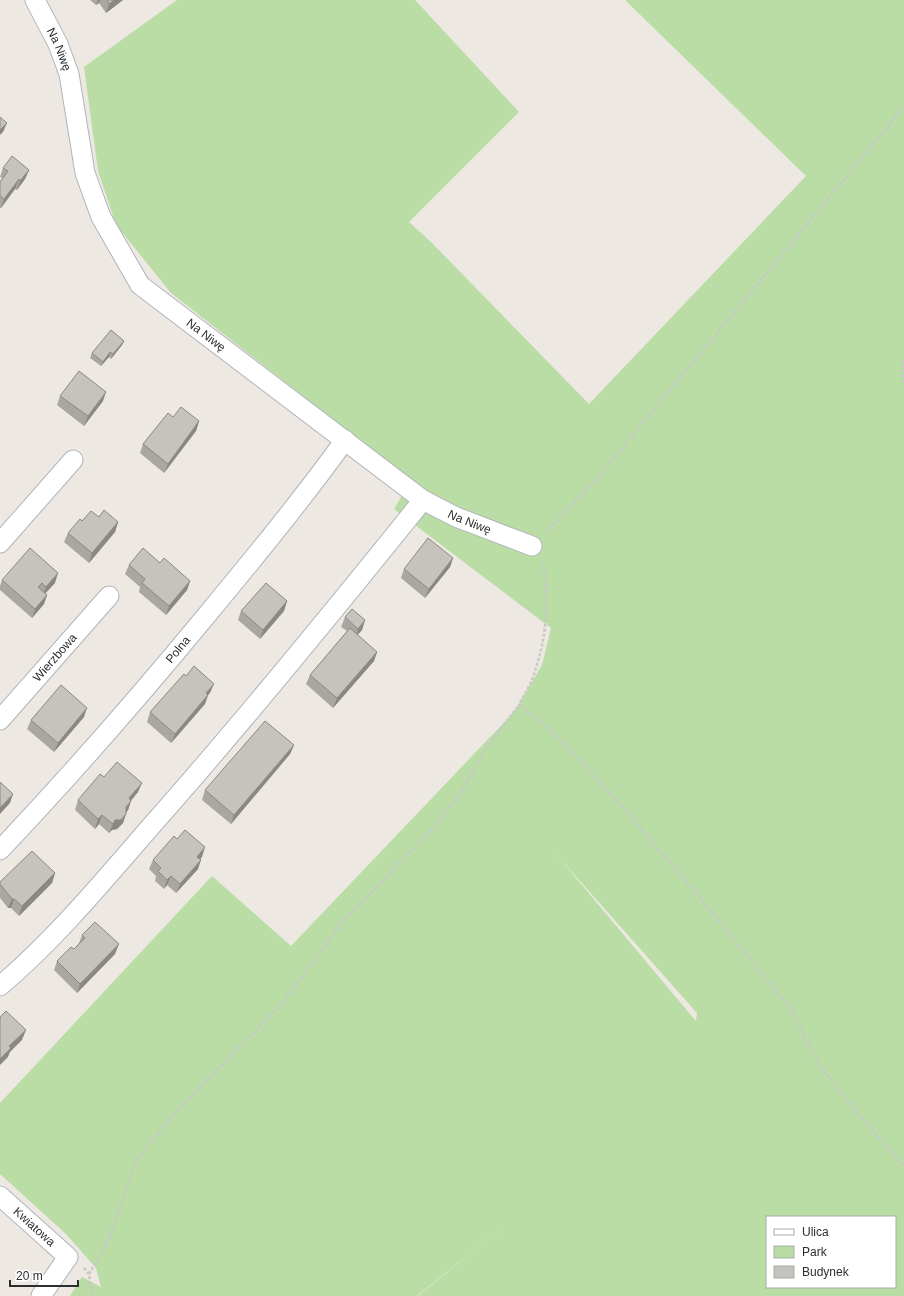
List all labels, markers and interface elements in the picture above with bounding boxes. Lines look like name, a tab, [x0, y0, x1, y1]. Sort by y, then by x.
street label: Na Niwę	[44, 25, 74, 73]
street label: Na Niwę	[184, 316, 229, 355]
street label: Na Niwę	[445, 507, 493, 537]
street label: Wierzbowa	[30, 630, 80, 685]
street label: Polna	[163, 633, 193, 666]
street label: Kwiatowa	[10, 1204, 58, 1249]
legend	[766, 1216, 896, 1288]
text: Ulica	[802, 1225, 829, 1239]
text: Park	[802, 1245, 828, 1259]
scale bar	[10, 1262, 78, 1288]
text: Budynek	[802, 1265, 850, 1279]
text: 20 m	[16, 1269, 43, 1283]

